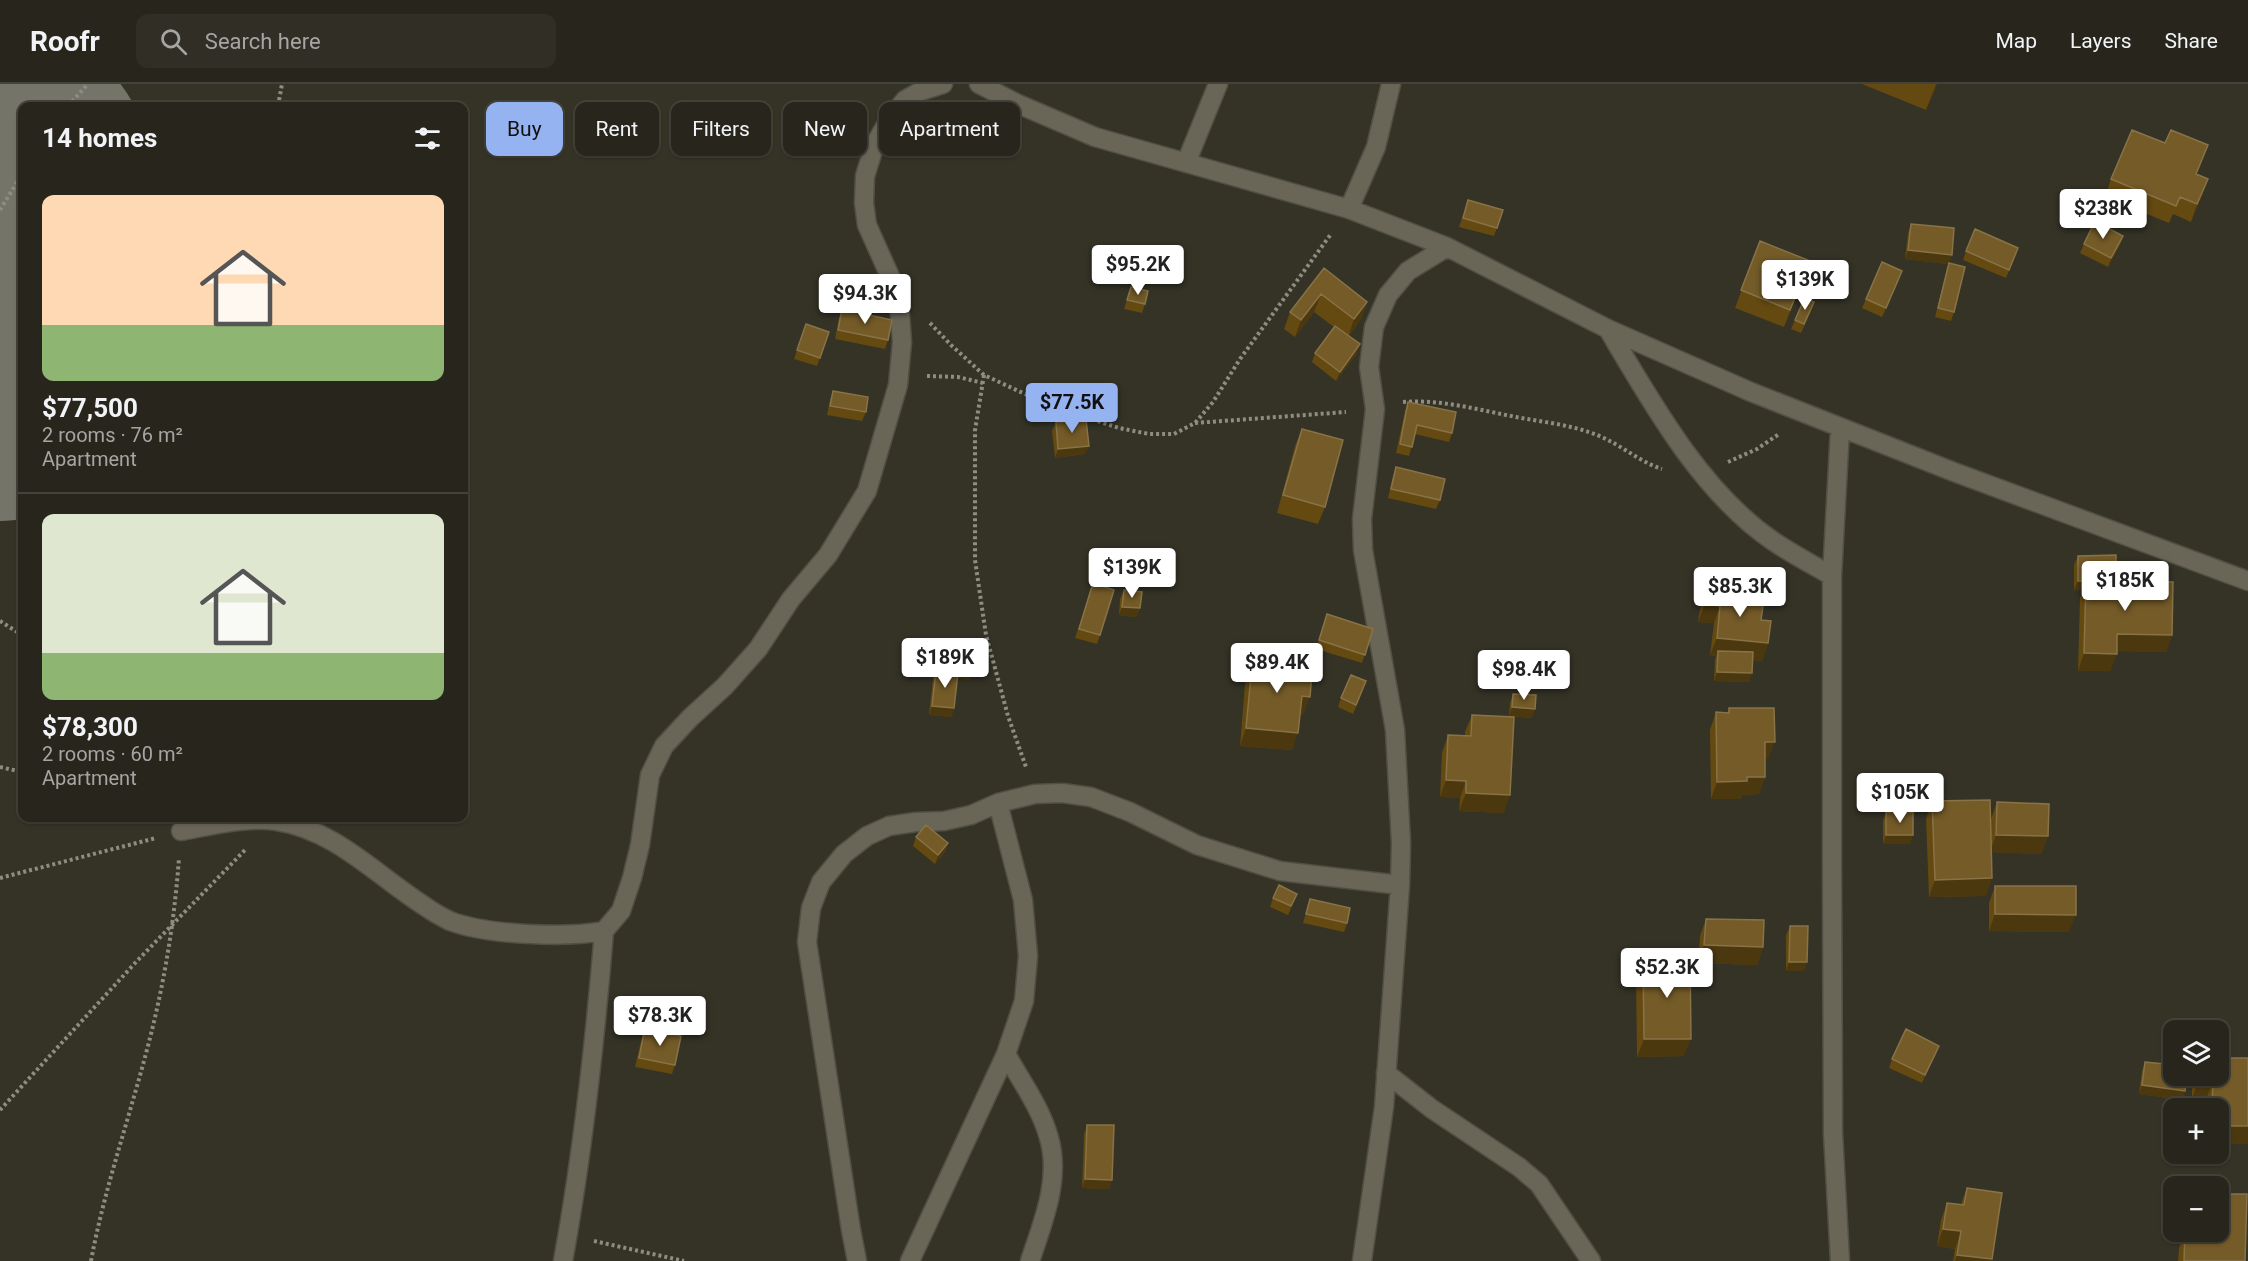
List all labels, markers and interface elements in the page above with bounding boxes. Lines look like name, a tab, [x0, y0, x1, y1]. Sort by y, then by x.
search box	[136, 14, 556, 68]
text: Roofr	[30, 25, 100, 58]
icon: search	[157, 25, 190, 58]
text: Search here	[205, 29, 321, 54]
text: Map	[1995, 29, 2037, 53]
text: Layers	[2070, 29, 2131, 53]
text: Share	[2164, 29, 2218, 53]
chip: Buy	[486, 102, 563, 156]
chip: Rent	[575, 102, 659, 156]
chip: Filters	[671, 102, 771, 156]
chip: New	[783, 102, 867, 156]
chip: Apartment	[879, 102, 1020, 156]
icon: filters	[411, 122, 444, 155]
text: 14 homes	[42, 123, 157, 153]
pin: $238K	[2061, 189, 2145, 240]
text: $238K	[2074, 196, 2132, 220]
icon: home	[189, 234, 297, 342]
pin: $95.2K	[1089, 245, 1187, 296]
text: $95.2K	[1106, 252, 1170, 276]
pin: $139K	[1763, 260, 1847, 311]
text: $139K	[1776, 267, 1834, 291]
pin: $94.3K	[816, 274, 914, 325]
text: $94.3K	[833, 281, 897, 305]
pin: $77.5K	[1023, 383, 1121, 434]
text: $77.5K	[1040, 390, 1104, 414]
text: $77,500	[42, 393, 138, 423]
text: 2 rooms · 76 m²	[42, 423, 183, 447]
text: Apartment	[42, 447, 137, 471]
pin: $139K	[1090, 548, 1174, 599]
icon: home	[189, 553, 297, 661]
text: $139K	[1103, 555, 1161, 579]
pin: $185K	[2083, 561, 2167, 612]
pin: $85.3K	[1691, 567, 1789, 618]
text: $185K	[2096, 568, 2154, 592]
text: $85.3K	[1708, 574, 1772, 598]
pin: $189K	[903, 638, 987, 689]
pin: $89.4K	[1228, 643, 1326, 694]
text: $189K	[916, 645, 974, 669]
text: $89.4K	[1245, 650, 1309, 674]
pin: $98.4K	[1475, 650, 1573, 701]
text: $98.4K	[1492, 657, 1556, 681]
text: $78,300	[42, 712, 138, 742]
text: 2 rooms · 60 m²	[42, 742, 183, 766]
text: Apartment	[42, 766, 137, 790]
pin: $105K	[1858, 773, 1942, 824]
text: $105K	[1871, 780, 1929, 804]
pin: $52.3K	[1618, 948, 1716, 999]
text: $52.3K	[1635, 955, 1699, 979]
pin: $78.3K	[611, 996, 709, 1047]
text: $78.3K	[628, 1003, 692, 1027]
map controls	[2163, 1020, 2229, 1242]
button: layers	[2163, 1020, 2229, 1086]
button: +	[2163, 1098, 2229, 1164]
button: −	[2163, 1176, 2229, 1242]

